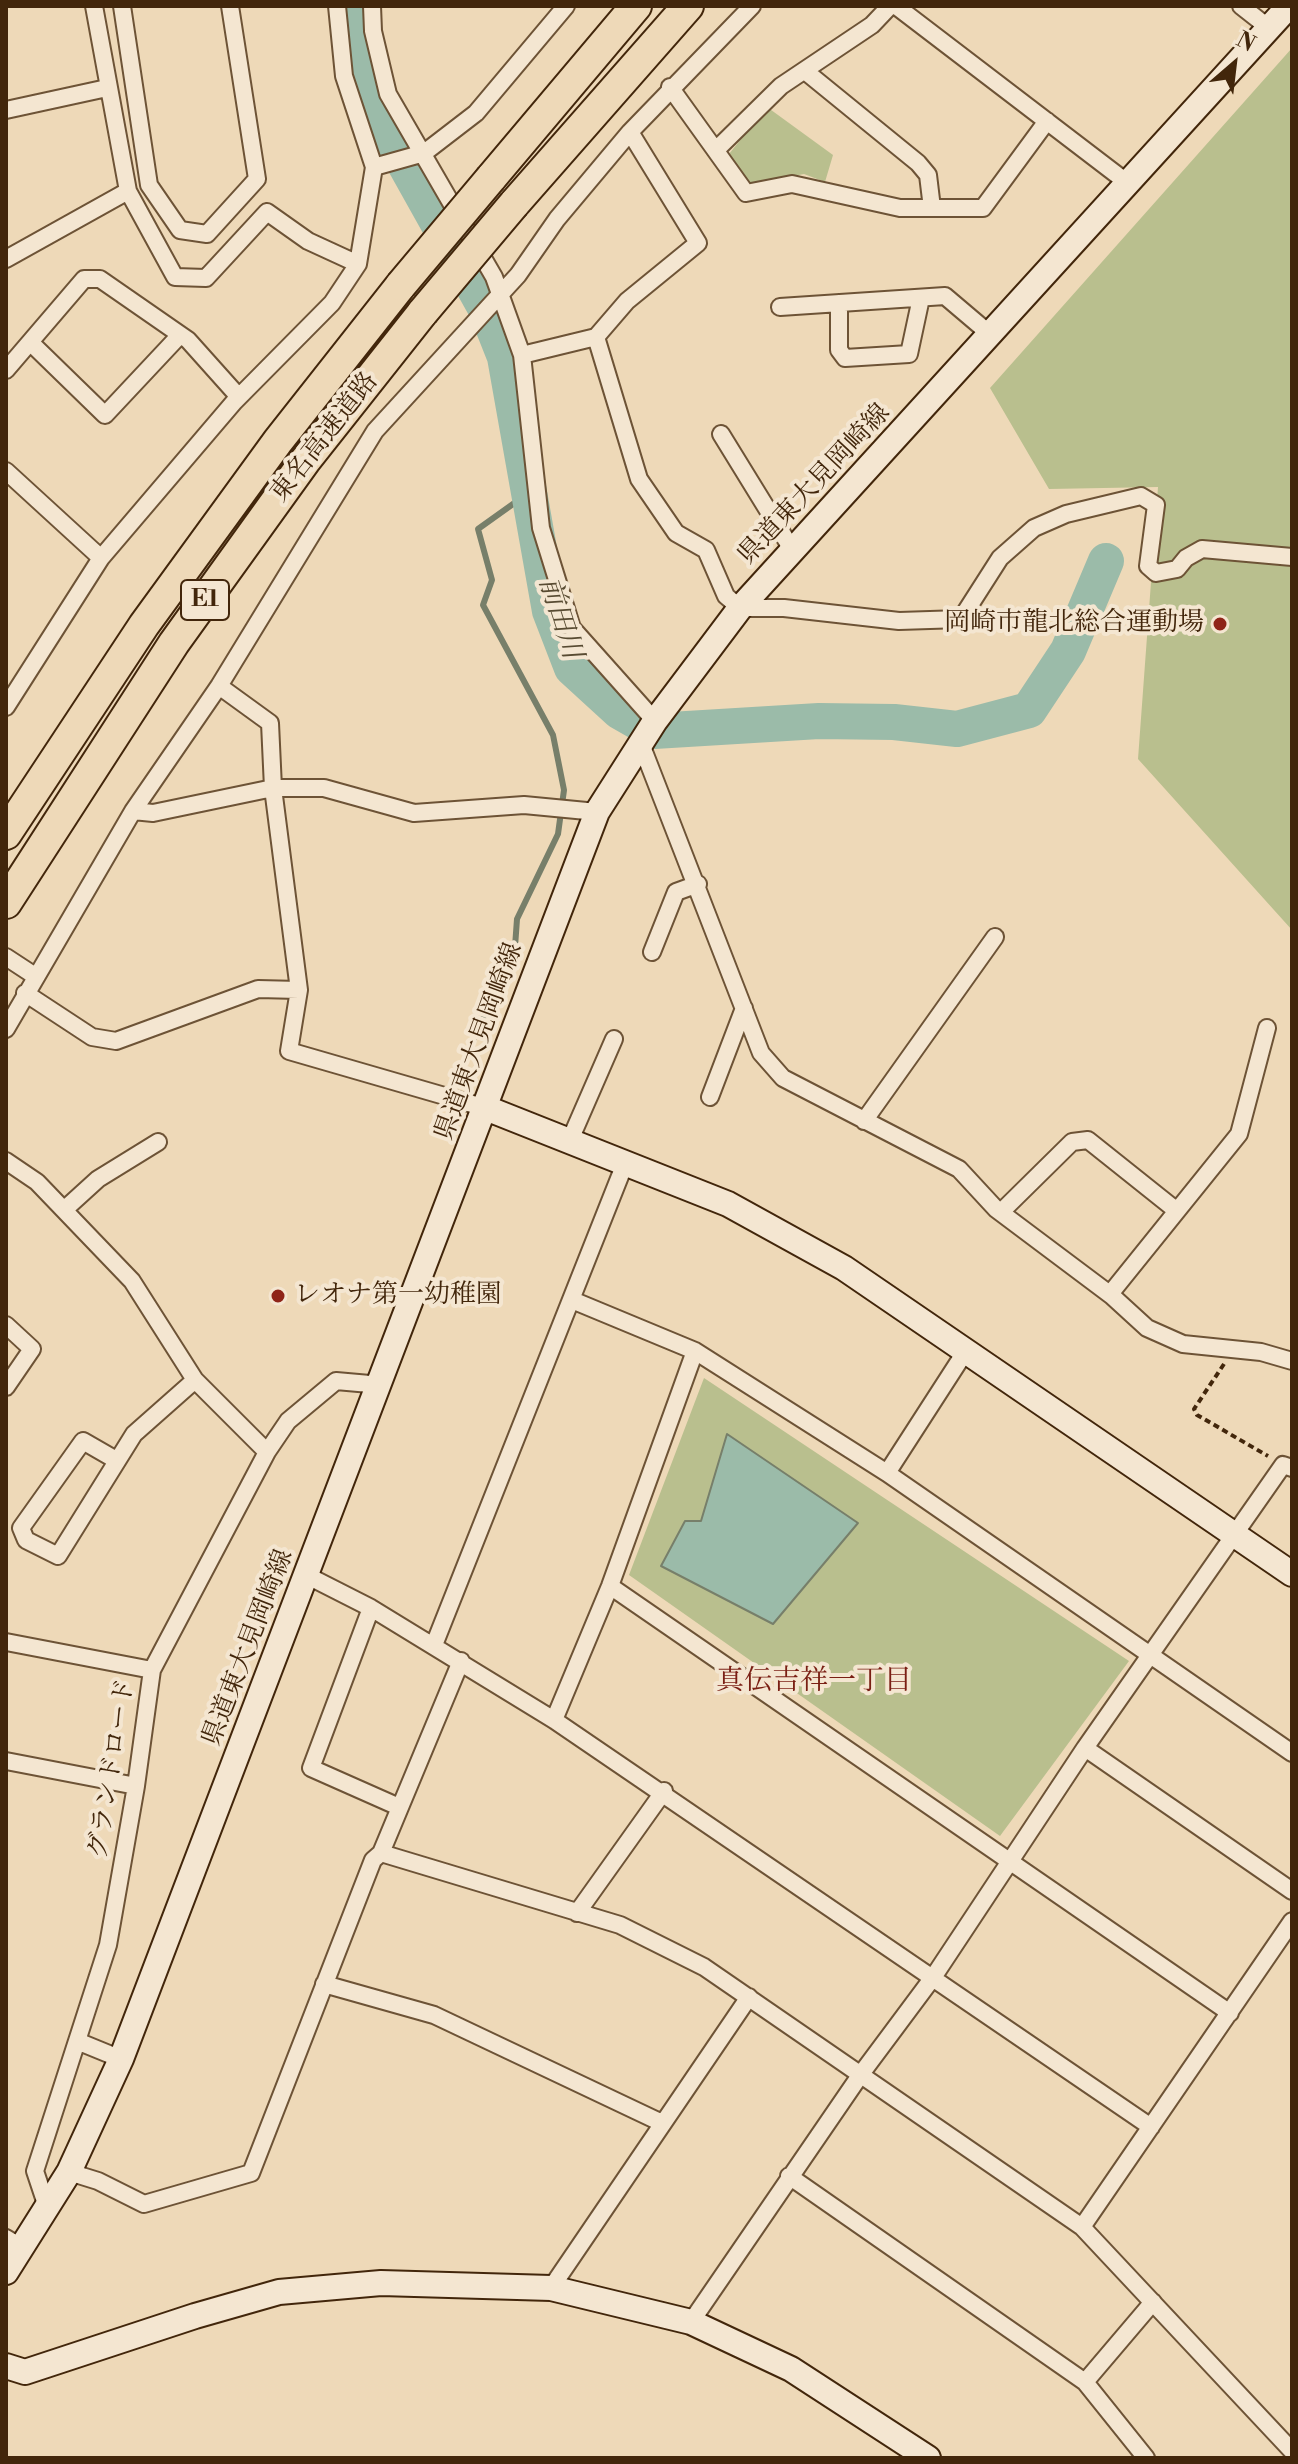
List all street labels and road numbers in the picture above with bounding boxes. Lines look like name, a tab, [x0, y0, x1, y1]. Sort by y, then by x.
street label: 東名高速道路	[265, 367, 385, 509]
street label: 県道東大見岡崎線	[733, 398, 897, 572]
road number: E1	[181, 580, 229, 620]
street label: 県道東大見岡崎線	[430, 939, 530, 1145]
street label: 県道東大見岡崎線	[197, 1545, 301, 1751]
street label: グランドロード	[83, 1677, 143, 1861]

